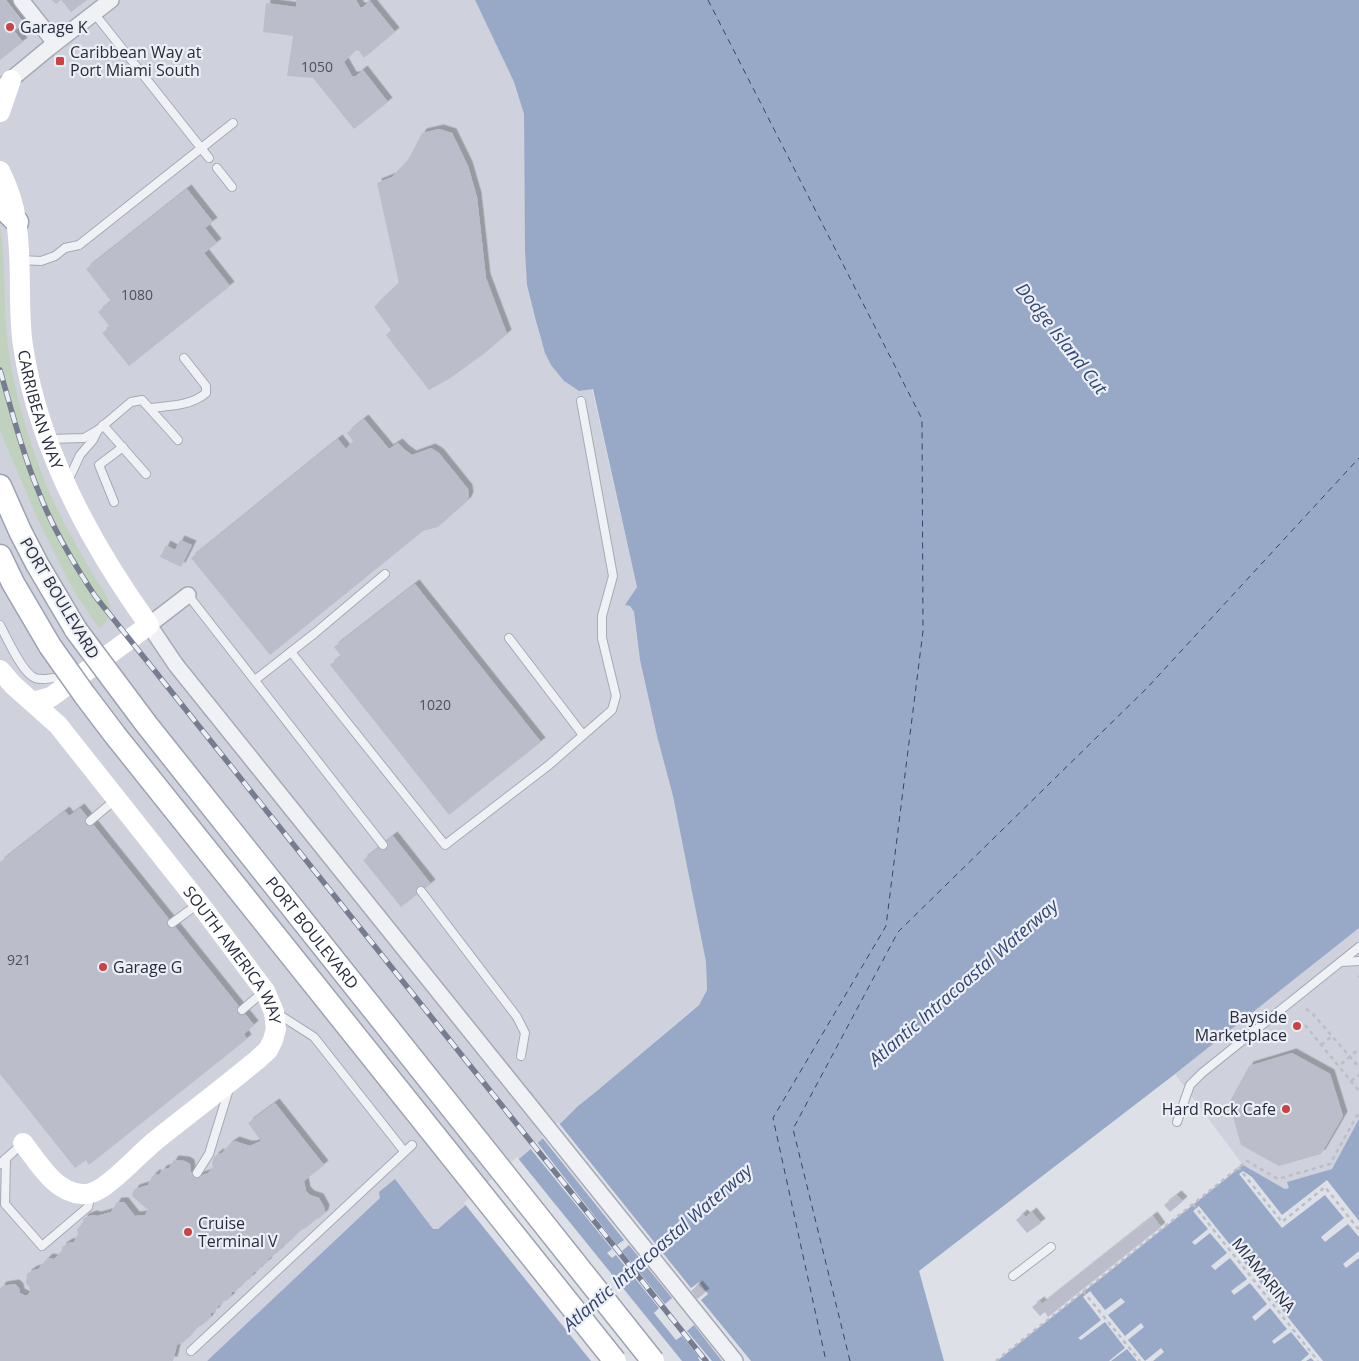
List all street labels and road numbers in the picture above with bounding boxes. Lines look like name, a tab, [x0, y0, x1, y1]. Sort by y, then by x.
street label: CARRIBEAN WAY	[13, 348, 69, 473]
street label: PORT BOULEVARD	[15, 533, 105, 663]
street label: PORT BOULEVARD	[261, 872, 364, 993]
street label: SOUTH AMERICA WAY	[179, 881, 286, 1025]
street label: MIAMARINA	[1227, 1233, 1301, 1318]

